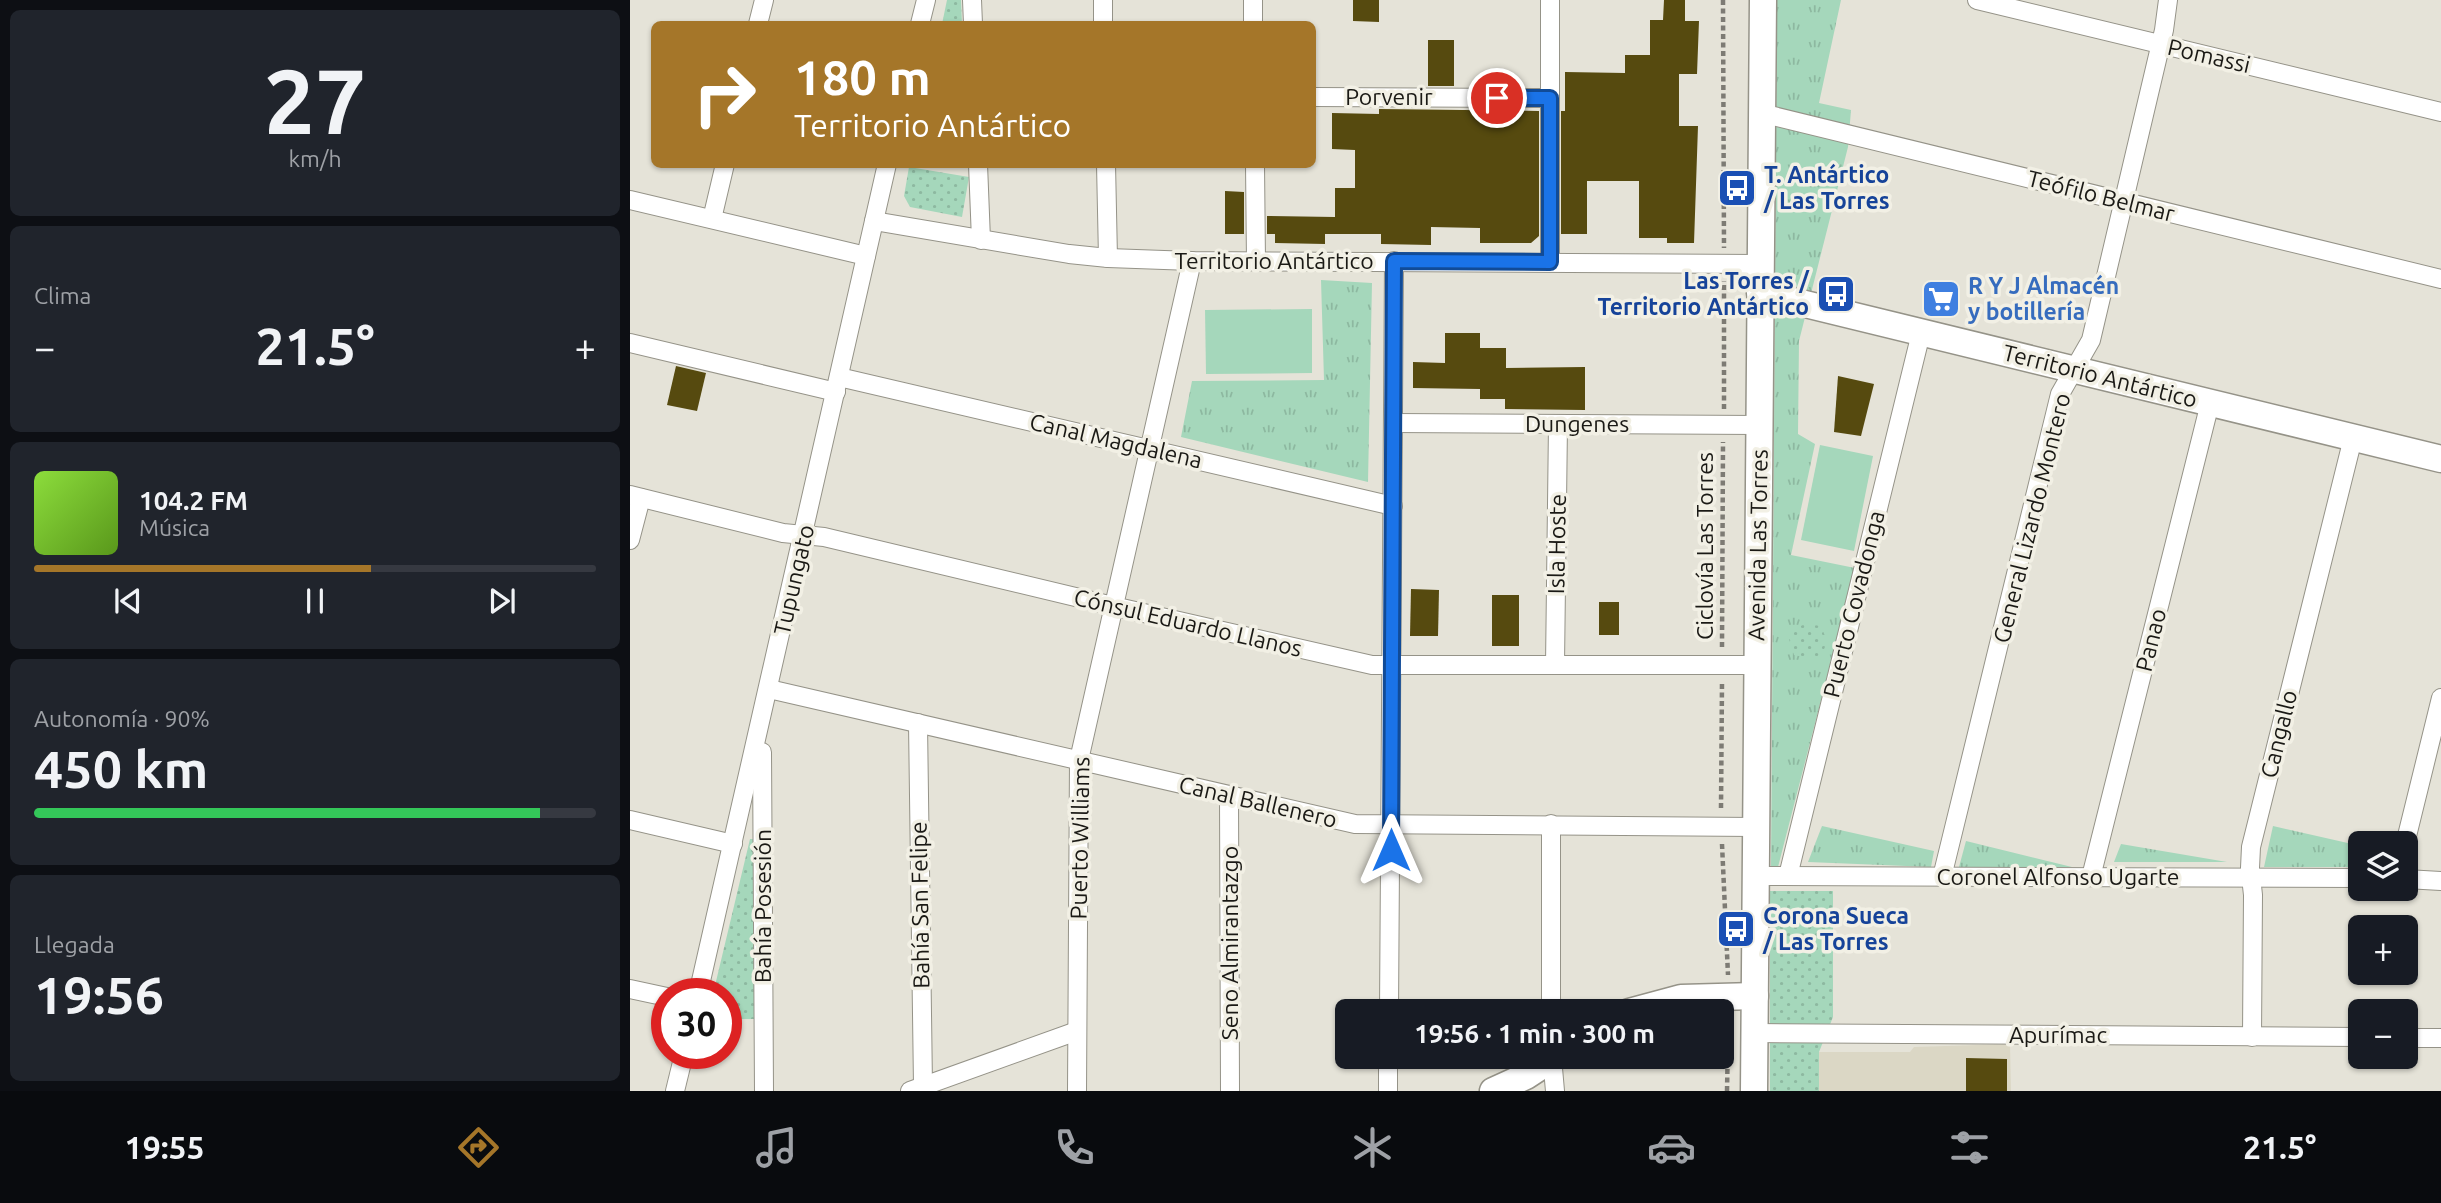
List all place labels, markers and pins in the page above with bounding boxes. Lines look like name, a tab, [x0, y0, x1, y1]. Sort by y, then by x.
pin	[1467, 68, 1527, 128]
place label: T. Antártico / Las Torres	[1763, 162, 1890, 213]
bus stop icon: T. Antártico / Las Torres	[1716, 167, 1758, 209]
place label: Las Torres / Territorio Antártico	[1598, 268, 1810, 319]
bus stop icon: Las Torres / Territorio Antártico	[1815, 273, 1857, 315]
place label: R Y J Almacén y botillería	[1968, 273, 2119, 324]
supermarket icon: R Y J Almacén y botillería	[1920, 278, 1962, 320]
place label: Corona Sueca / Las Torres	[1762, 903, 1909, 954]
bus stop icon: Corona Sueca / Las Torres	[1715, 908, 1757, 950]

